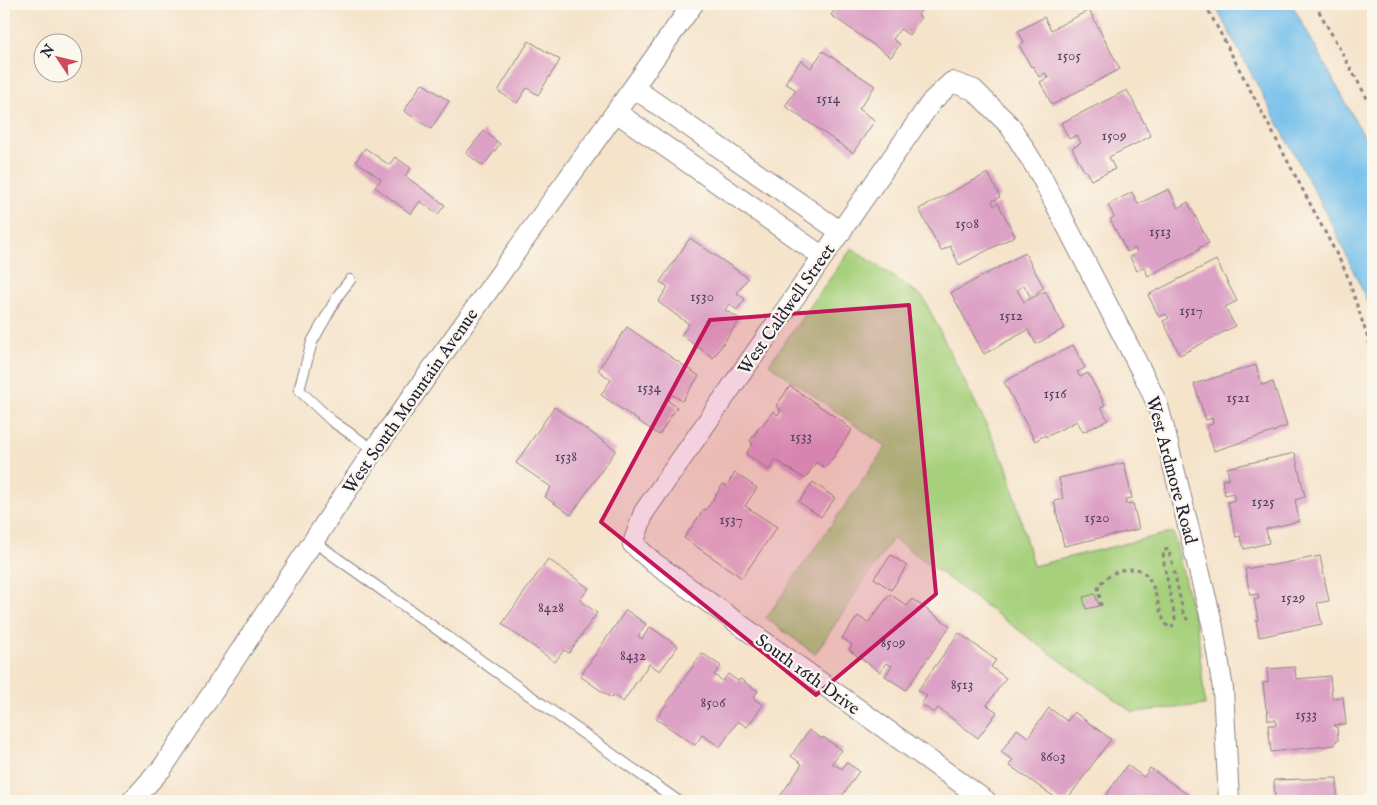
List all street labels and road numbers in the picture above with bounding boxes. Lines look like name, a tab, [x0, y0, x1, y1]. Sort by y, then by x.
street label: West Caldwell Street	[734, 240, 841, 380]
street label: West South Mountain Avenue	[338, 305, 484, 499]
street label: West Ardmore Road	[1140, 394, 1201, 547]
street label: South 16th Drive	[750, 630, 864, 721]

